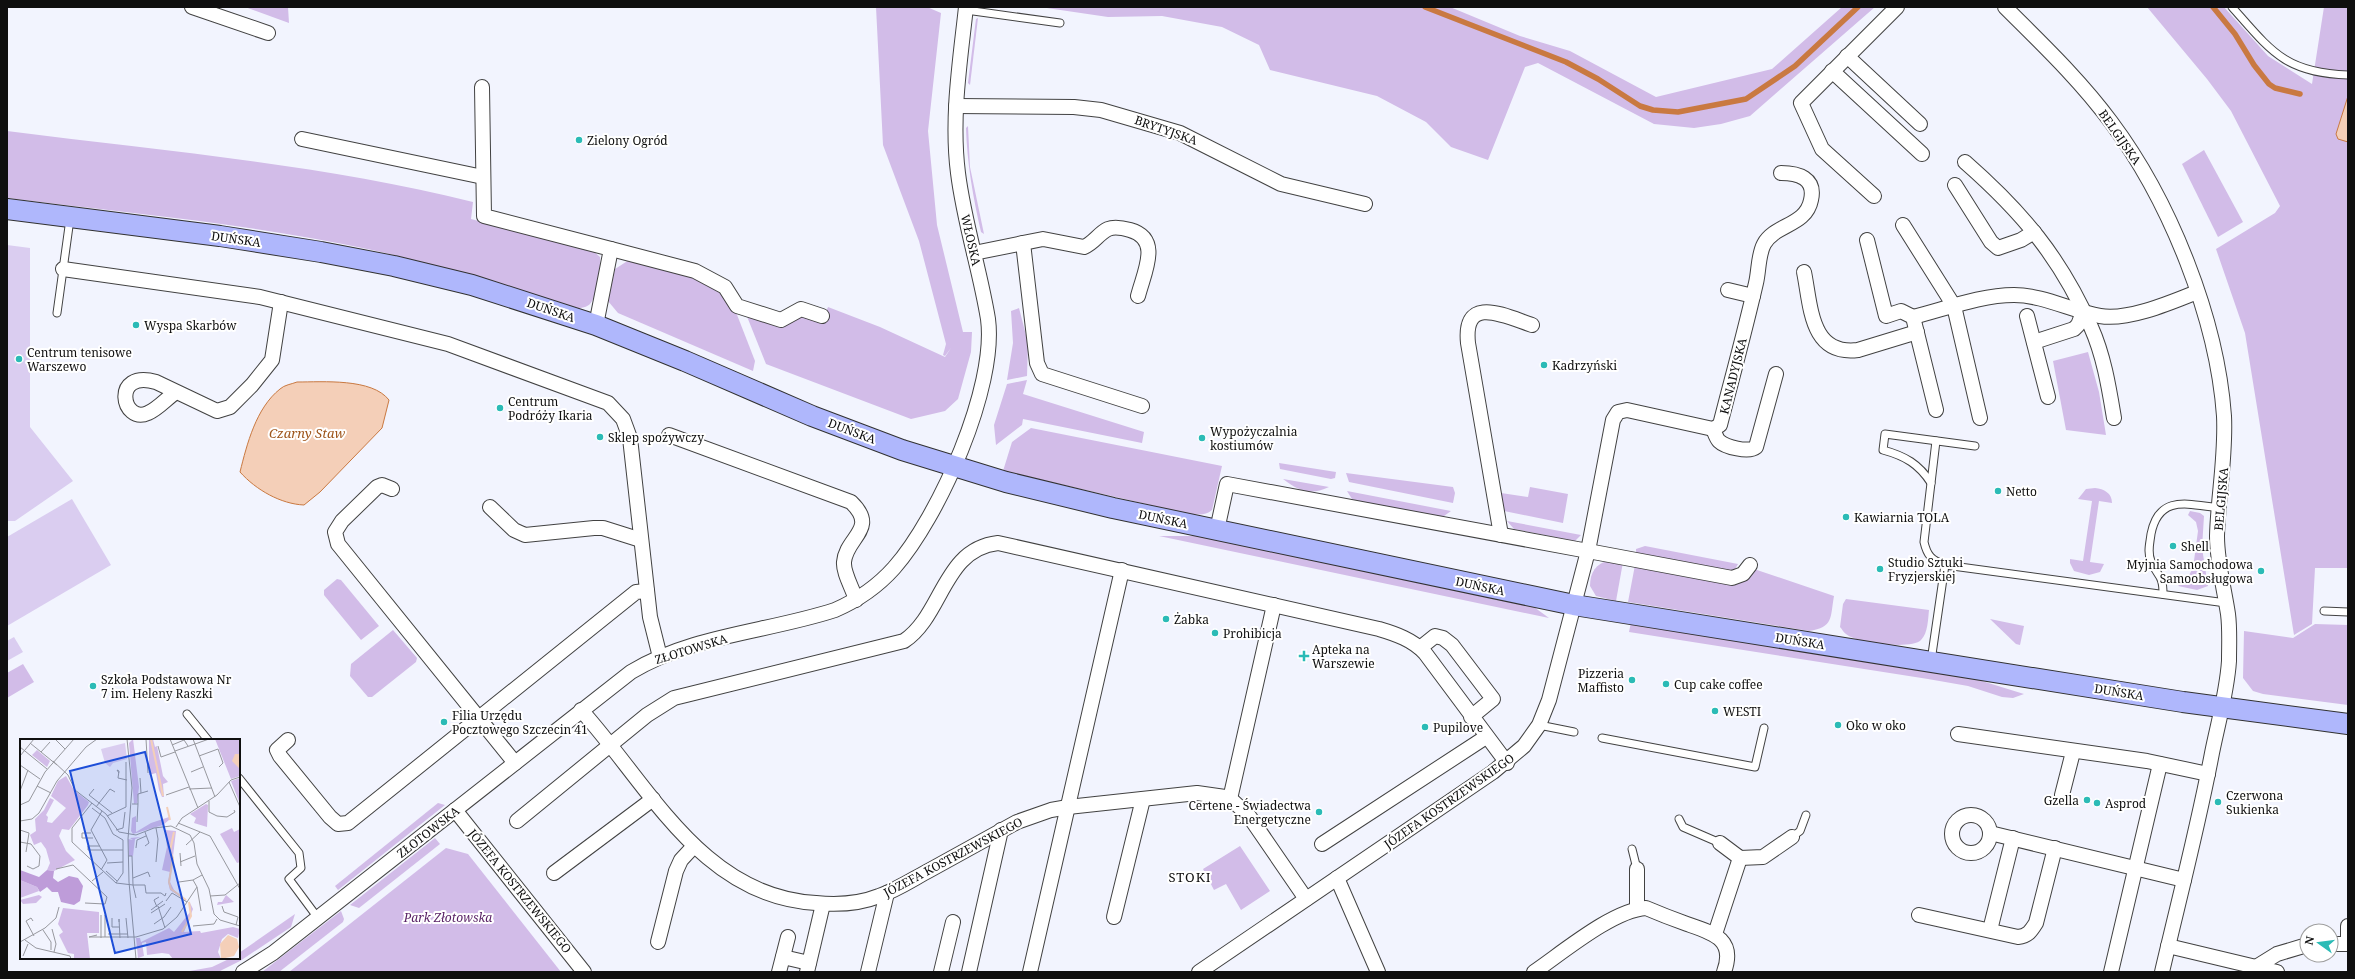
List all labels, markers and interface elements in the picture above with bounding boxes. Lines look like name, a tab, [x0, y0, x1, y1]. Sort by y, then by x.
street label: BELGIJSKA	[2095, 106, 2145, 168]
street label: BRYTYJSKA	[1132, 111, 1200, 149]
place label: Zielony Ogród	[587, 132, 668, 149]
marker: Zielony Ogród	[574, 135, 584, 145]
street label: WŁOSKA	[957, 213, 985, 268]
street label: DUŃSKA	[210, 227, 262, 251]
street label: DUŃSKA	[525, 294, 578, 326]
place label: Wyspa Skarbów	[144, 317, 237, 334]
marker: Wyspa Skarbów	[131, 320, 141, 330]
street label: KANADYJSKA	[1715, 336, 1751, 416]
place label: Centrum tenisowe Warszewo	[27, 344, 132, 375]
marker: Centrum tenisowe Warszewo	[14, 354, 24, 364]
place label: Kadrzyński	[1552, 357, 1617, 374]
marker: Kadrzyński	[1539, 360, 1549, 370]
place label: Centrum Podróży Ikaria	[508, 393, 593, 424]
marker: Centrum Podróży Ikaria	[495, 403, 505, 413]
street label: DUŃSKA	[826, 414, 879, 448]
place label: Wypożyczalnia kostiumów	[1210, 423, 1298, 454]
water label: Czarny Staw	[269, 424, 345, 442]
place label: Sklep spożywczy	[608, 429, 704, 446]
marker: Sklep spożywczy	[595, 432, 605, 442]
marker: Wypożyczalnia kostiumów	[1197, 433, 1207, 443]
street label: BELGIJSKA	[2210, 466, 2232, 531]
place label: Netto	[2006, 483, 2037, 500]
marker: Netto	[1993, 486, 2003, 496]
street label: DUŃSKA	[1137, 506, 1190, 533]
place label: Kawiarnia TOLA	[1854, 509, 1950, 526]
marker: Kawiarnia TOLA	[1841, 512, 1851, 522]
place label: Shell	[2181, 538, 2209, 555]
marker: Shell	[2168, 541, 2178, 551]
place label: Studio Sztuki Fryzjerskiej	[1888, 554, 1963, 585]
place label: Myjnia Samochodowa Samoobsługowa	[2127, 556, 2253, 587]
marker: Studio Sztuki Fryzjerskiej	[1875, 564, 1885, 574]
marker: Myjnia Samochodowa Samoobsługowa	[2256, 566, 2266, 576]
street label: DUŃSKA	[1454, 573, 1507, 600]
place label: Żabka	[1174, 611, 1209, 628]
marker: Żabka	[1161, 614, 1171, 624]
place label: Prohibicja	[1223, 625, 1282, 642]
marker: Prohibicja	[1210, 628, 1220, 638]
street label: DUŃSKA	[1774, 629, 1826, 653]
street label: ZŁOTOWSKA	[653, 630, 730, 668]
place label: Apteka na Warszewie	[1312, 641, 1375, 672]
marker: Apteka na Warszewie	[1299, 651, 1309, 661]
place label: Pizzeria Maffisto	[1577, 665, 1624, 696]
place label: Szkoła Podstawowa Nr 7 im. Heleny Raszki	[101, 671, 232, 702]
marker: Pizzeria Maffisto	[1627, 675, 1637, 685]
place label: Cup cake coffee	[1674, 676, 1763, 693]
marker: Cup cake coffee	[1661, 679, 1671, 689]
street label: DUŃSKA	[2093, 680, 2145, 704]
marker: Szkoła Podstawowa Nr 7 im. Heleny Raszki	[88, 681, 98, 691]
place label: WESTI	[1723, 703, 1761, 720]
marker: WESTI	[1710, 706, 1720, 716]
place label: Filia Urzędu Pocztowego Szczecin 41	[452, 707, 588, 738]
marker: Filia Urzędu Pocztowego Szczecin 41	[439, 717, 449, 727]
place label: Oko w oko	[1846, 717, 1906, 734]
place label: Pupilove	[1433, 719, 1483, 736]
marker: Oko w oko	[1833, 720, 1843, 730]
marker: Pupilove	[1420, 722, 1430, 732]
inset map	[20, 739, 240, 959]
street label: JÓZEFA KOSTRZEWSKIEGO	[1380, 749, 1518, 853]
place label: Czerwona Sukienka	[2226, 787, 2284, 818]
place label: Gzella	[2044, 792, 2079, 809]
marker: Gzella	[2082, 795, 2092, 805]
place label: Asprod	[2105, 795, 2147, 812]
place label: Certene - Świadectwa Energetyczne	[1188, 797, 1311, 828]
marker: Czerwona Sukienka	[2213, 797, 2223, 807]
marker: Asprod	[2092, 798, 2102, 808]
street label: ZŁOTOWSKA	[393, 802, 463, 862]
marker: Certene - Świadectwa Energetyczne	[1314, 807, 1324, 817]
street label: JÓZEFA KOSTRZEWSKIEGO	[880, 813, 1026, 901]
street label: JÓZEFA KOSTRZEWSKIEGO	[464, 825, 576, 957]
district label: STOKI	[1168, 868, 1212, 886]
park label: Park Złotowska	[403, 909, 492, 926]
north arrow	[2299, 923, 2339, 963]
text: N	[2300, 934, 2317, 946]

